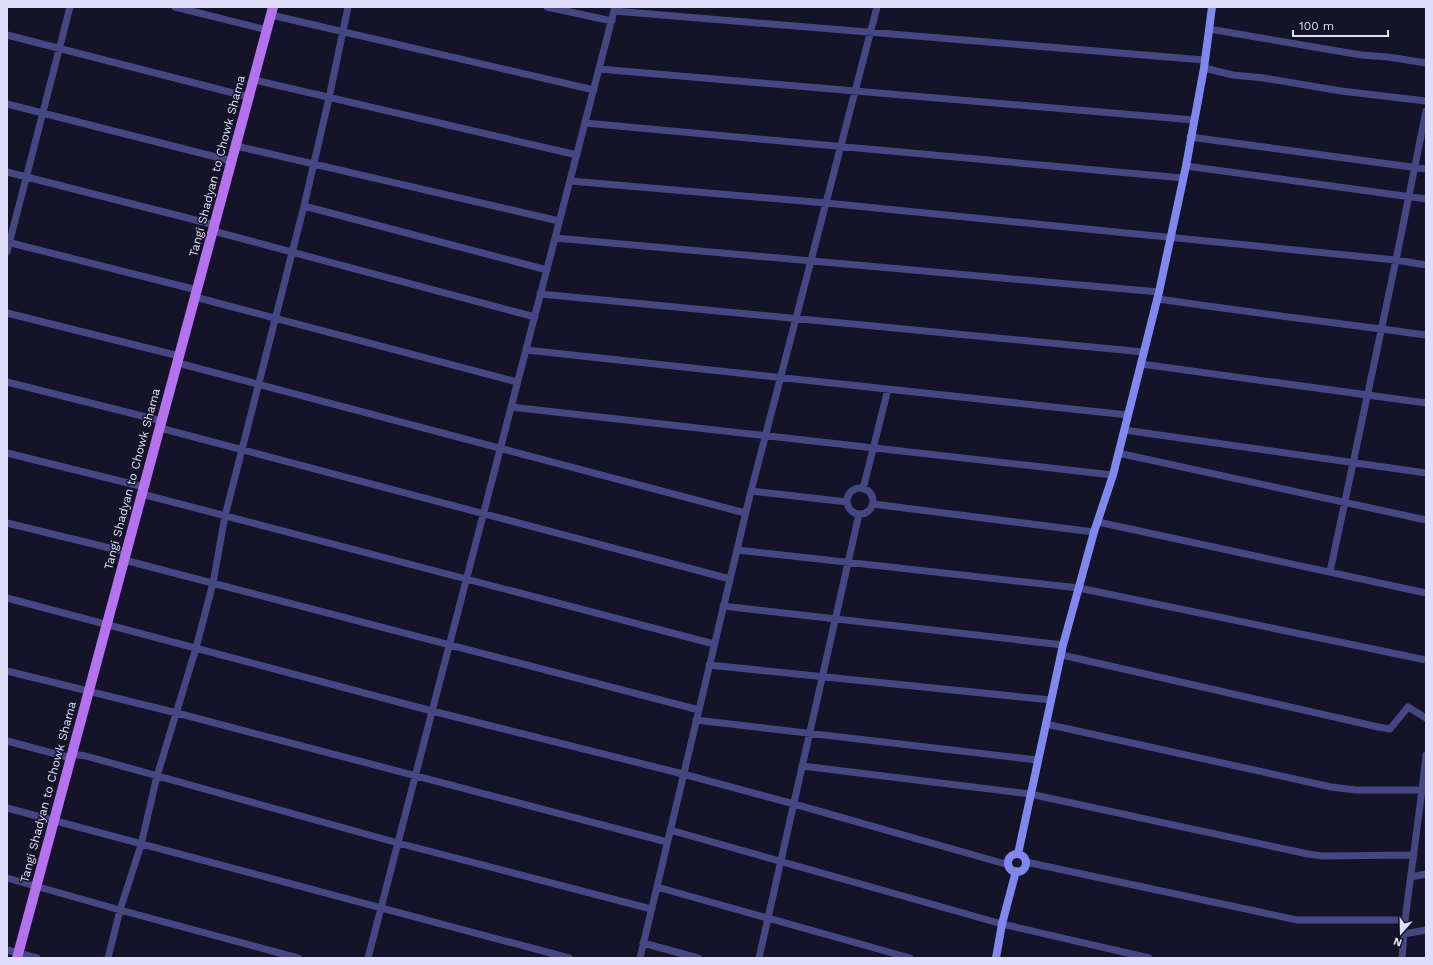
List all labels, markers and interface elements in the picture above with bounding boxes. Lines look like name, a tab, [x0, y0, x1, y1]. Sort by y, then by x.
scale bar	[1293, 12, 1388, 38]
text: 100 m	[1299, 19, 1334, 33]
street label: Tangi Shadyan to Chowk Shama	[186, 74, 248, 258]
street label: Tangi Shadyan to Chowk Shama	[101, 387, 163, 571]
street label: Tangi Shadyan to Chowk Shama	[17, 700, 79, 884]
north arrow	[1381, 913, 1421, 953]
text: N	[1392, 934, 1404, 949]

